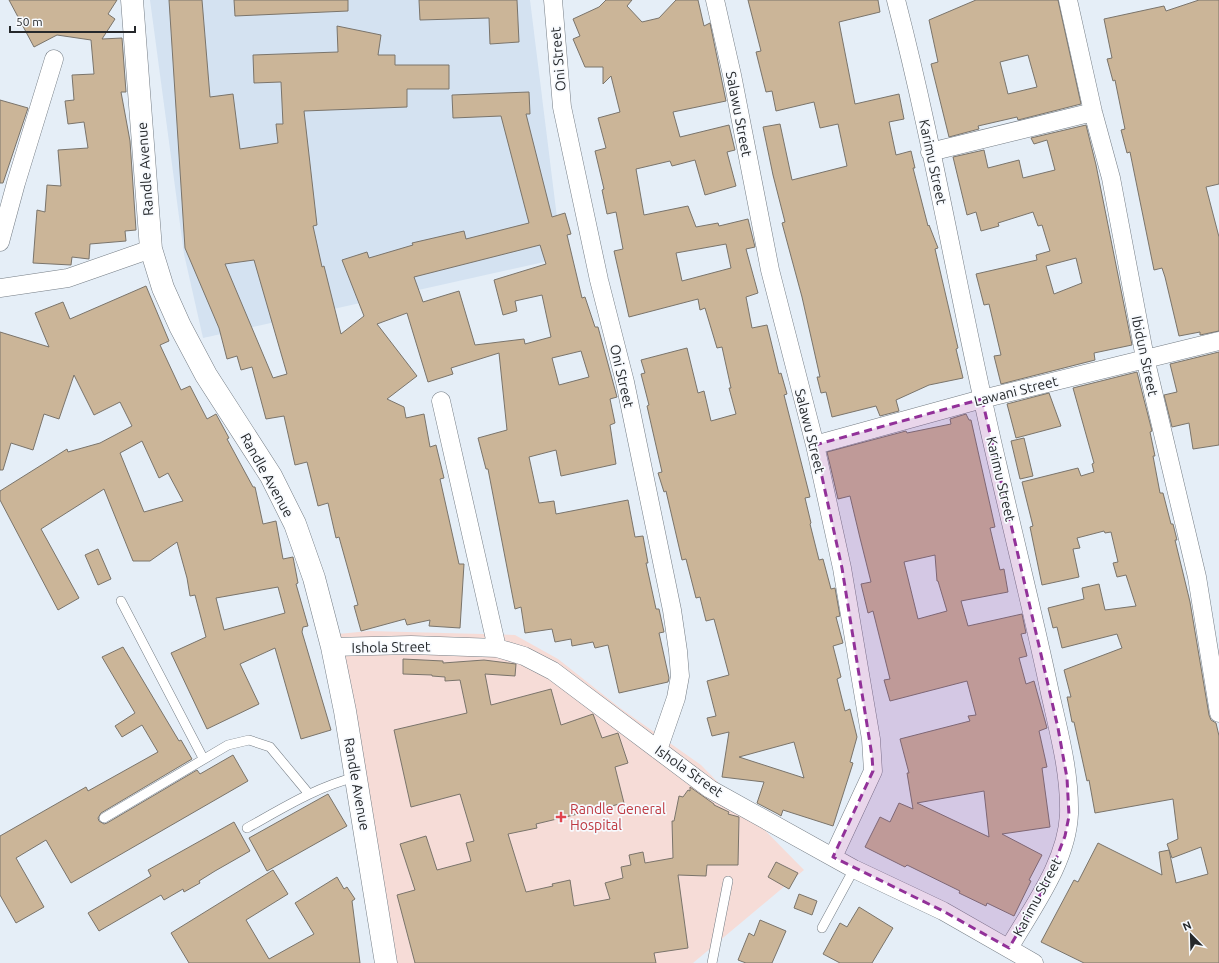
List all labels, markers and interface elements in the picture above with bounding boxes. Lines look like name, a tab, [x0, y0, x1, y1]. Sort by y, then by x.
scale bar	[10, 8, 135, 34]
text: 50 m	[16, 15, 43, 28]
street label: Oni Street	[547, 26, 569, 92]
street label: Salawu Street	[723, 70, 755, 159]
street label: Karimu Street	[916, 118, 950, 207]
street label: Randle Avenue	[134, 122, 156, 216]
street label: Ibidun Street	[1129, 314, 1161, 398]
street label: Oni Street	[607, 343, 637, 410]
street label: Lawani Street	[972, 373, 1060, 409]
street label: Salawu Street	[792, 387, 828, 475]
street label: Randle Avenue	[237, 430, 297, 520]
street label: Karimu Street	[983, 435, 1019, 524]
street label: Ishola Street	[351, 638, 431, 656]
street label: Randle Avenue	[341, 736, 373, 832]
street label: Ishola Street	[652, 742, 726, 801]
place label: Randle General Hospital	[570, 801, 666, 833]
marker: Randle General Hospital	[555, 811, 567, 823]
street label: Karimu Street	[1010, 854, 1065, 939]
north arrow	[1171, 915, 1211, 955]
text: N	[1181, 919, 1193, 933]

